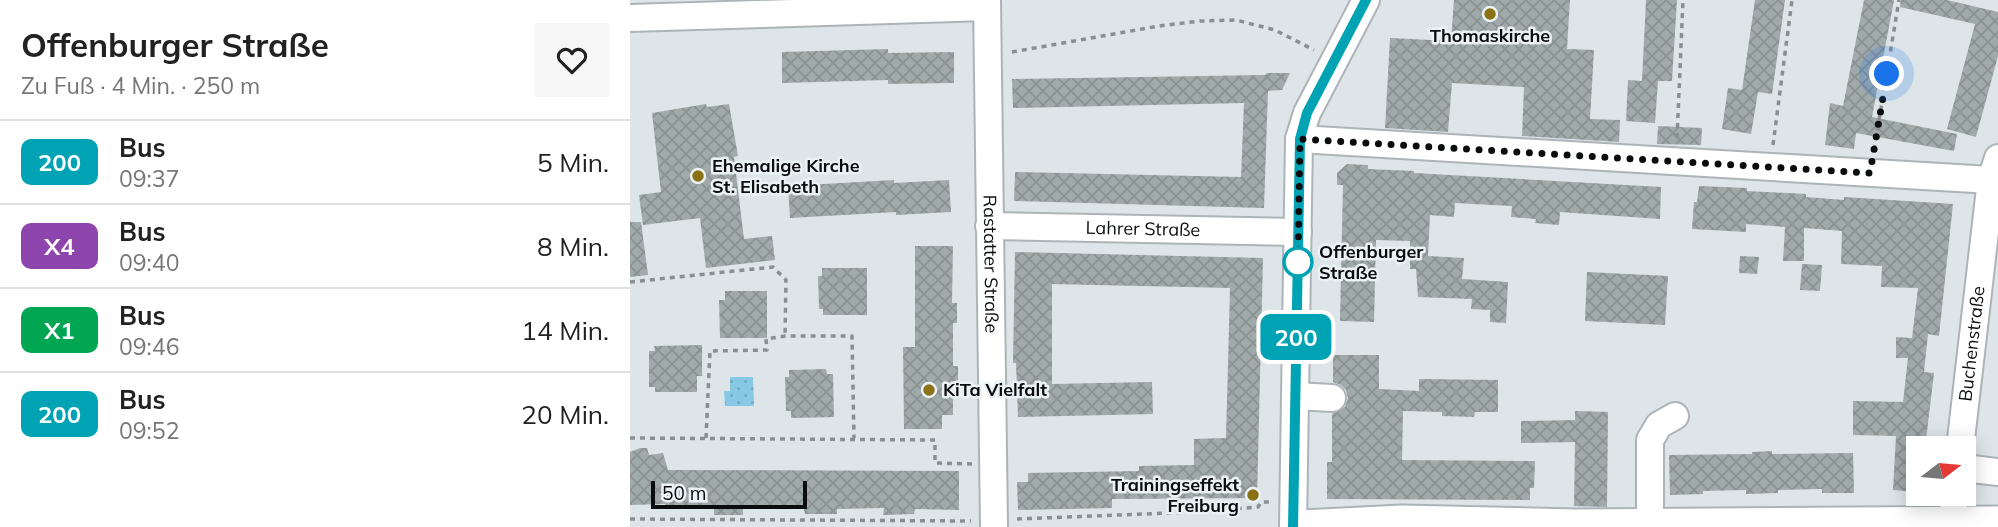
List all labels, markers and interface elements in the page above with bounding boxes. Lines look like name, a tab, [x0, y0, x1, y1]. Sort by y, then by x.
marker: Thomaskirche	[1482, 6, 1498, 22]
button: heart	[535, 23, 609, 97]
text: Offenburger Straße	[21, 24, 329, 65]
place label: Thomaskirche	[1430, 24, 1550, 47]
your location	[1869, 56, 1904, 91]
text: Zu Fuß · 4 Min. · 250 m	[21, 71, 260, 100]
text: Bus	[119, 131, 165, 164]
text: 5 Min.	[537, 146, 609, 179]
text: 200	[38, 147, 81, 177]
place label: Ehemalige Kirche St. Elisabeth	[712, 154, 860, 198]
text: 09:37	[119, 164, 179, 193]
marker: Ehemalige Kirche St. Elisabeth	[690, 168, 706, 184]
street label: Rastatter Straße	[979, 195, 1003, 333]
text: Bus	[119, 215, 165, 248]
street label: Lahrer Straße	[1085, 216, 1201, 241]
text: 8 Min.	[537, 230, 609, 263]
text: X4	[44, 231, 75, 261]
place label: Offenburger Straße	[1319, 240, 1424, 284]
marker: Offenburger Straße	[1283, 247, 1313, 277]
text: 09:40	[119, 248, 179, 277]
street label: Buchenstraße	[1953, 285, 1990, 403]
text: Bus	[119, 299, 165, 332]
text: 14 Min.	[521, 314, 609, 347]
line badge: 200	[1256, 314, 1336, 360]
text: X1	[44, 315, 75, 345]
text: 200	[1274, 322, 1318, 352]
text: 09:46	[119, 332, 179, 361]
place label: KiTa Vielfalt	[943, 378, 1047, 401]
marker: KiTa Vielfalt	[921, 382, 937, 398]
text: Bus	[119, 383, 165, 416]
text: 20 Min.	[521, 398, 609, 431]
text: 200	[38, 399, 81, 429]
text: 09:52	[119, 416, 179, 445]
north arrow	[1906, 436, 1976, 506]
map controls	[1906, 436, 1976, 506]
place label: Trainingseffekt Freiburg	[1111, 473, 1239, 517]
scale bar	[651, 478, 807, 510]
text: 50 m	[662, 481, 706, 505]
marker: Trainingseffekt Freiburg	[1245, 487, 1261, 503]

